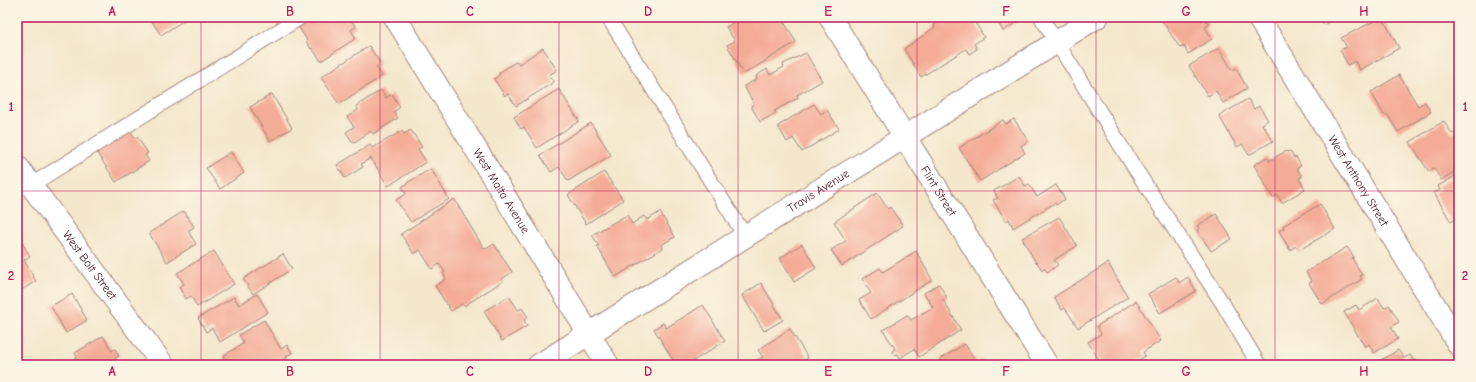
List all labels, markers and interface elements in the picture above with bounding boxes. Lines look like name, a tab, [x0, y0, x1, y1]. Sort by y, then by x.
text: A	[108, 4, 116, 19]
text: B	[286, 4, 294, 19]
text: C	[466, 4, 474, 19]
text: D	[644, 4, 652, 19]
text: E	[824, 4, 832, 19]
text: F	[1002, 4, 1010, 19]
text: G	[1181, 4, 1191, 19]
text: H	[1359, 4, 1369, 19]
text: 1	[8, 99, 14, 114]
text: 1	[1462, 99, 1468, 114]
street label: West Anthony Street	[1325, 133, 1392, 229]
street label: West Malta Avenue	[470, 146, 533, 236]
street label: Flint Street	[918, 163, 960, 219]
street label: Travis Avenue	[785, 166, 852, 215]
street label: West Bolt Street	[60, 228, 120, 303]
text: 2	[8, 268, 14, 283]
text: 2	[1462, 268, 1468, 283]
text: A	[108, 364, 116, 379]
text: B	[286, 364, 294, 379]
text: C	[466, 364, 474, 379]
text: D	[644, 364, 652, 379]
text: E	[824, 364, 832, 379]
text: F	[1002, 364, 1010, 379]
text: G	[1181, 364, 1191, 379]
text: H	[1359, 364, 1369, 379]

